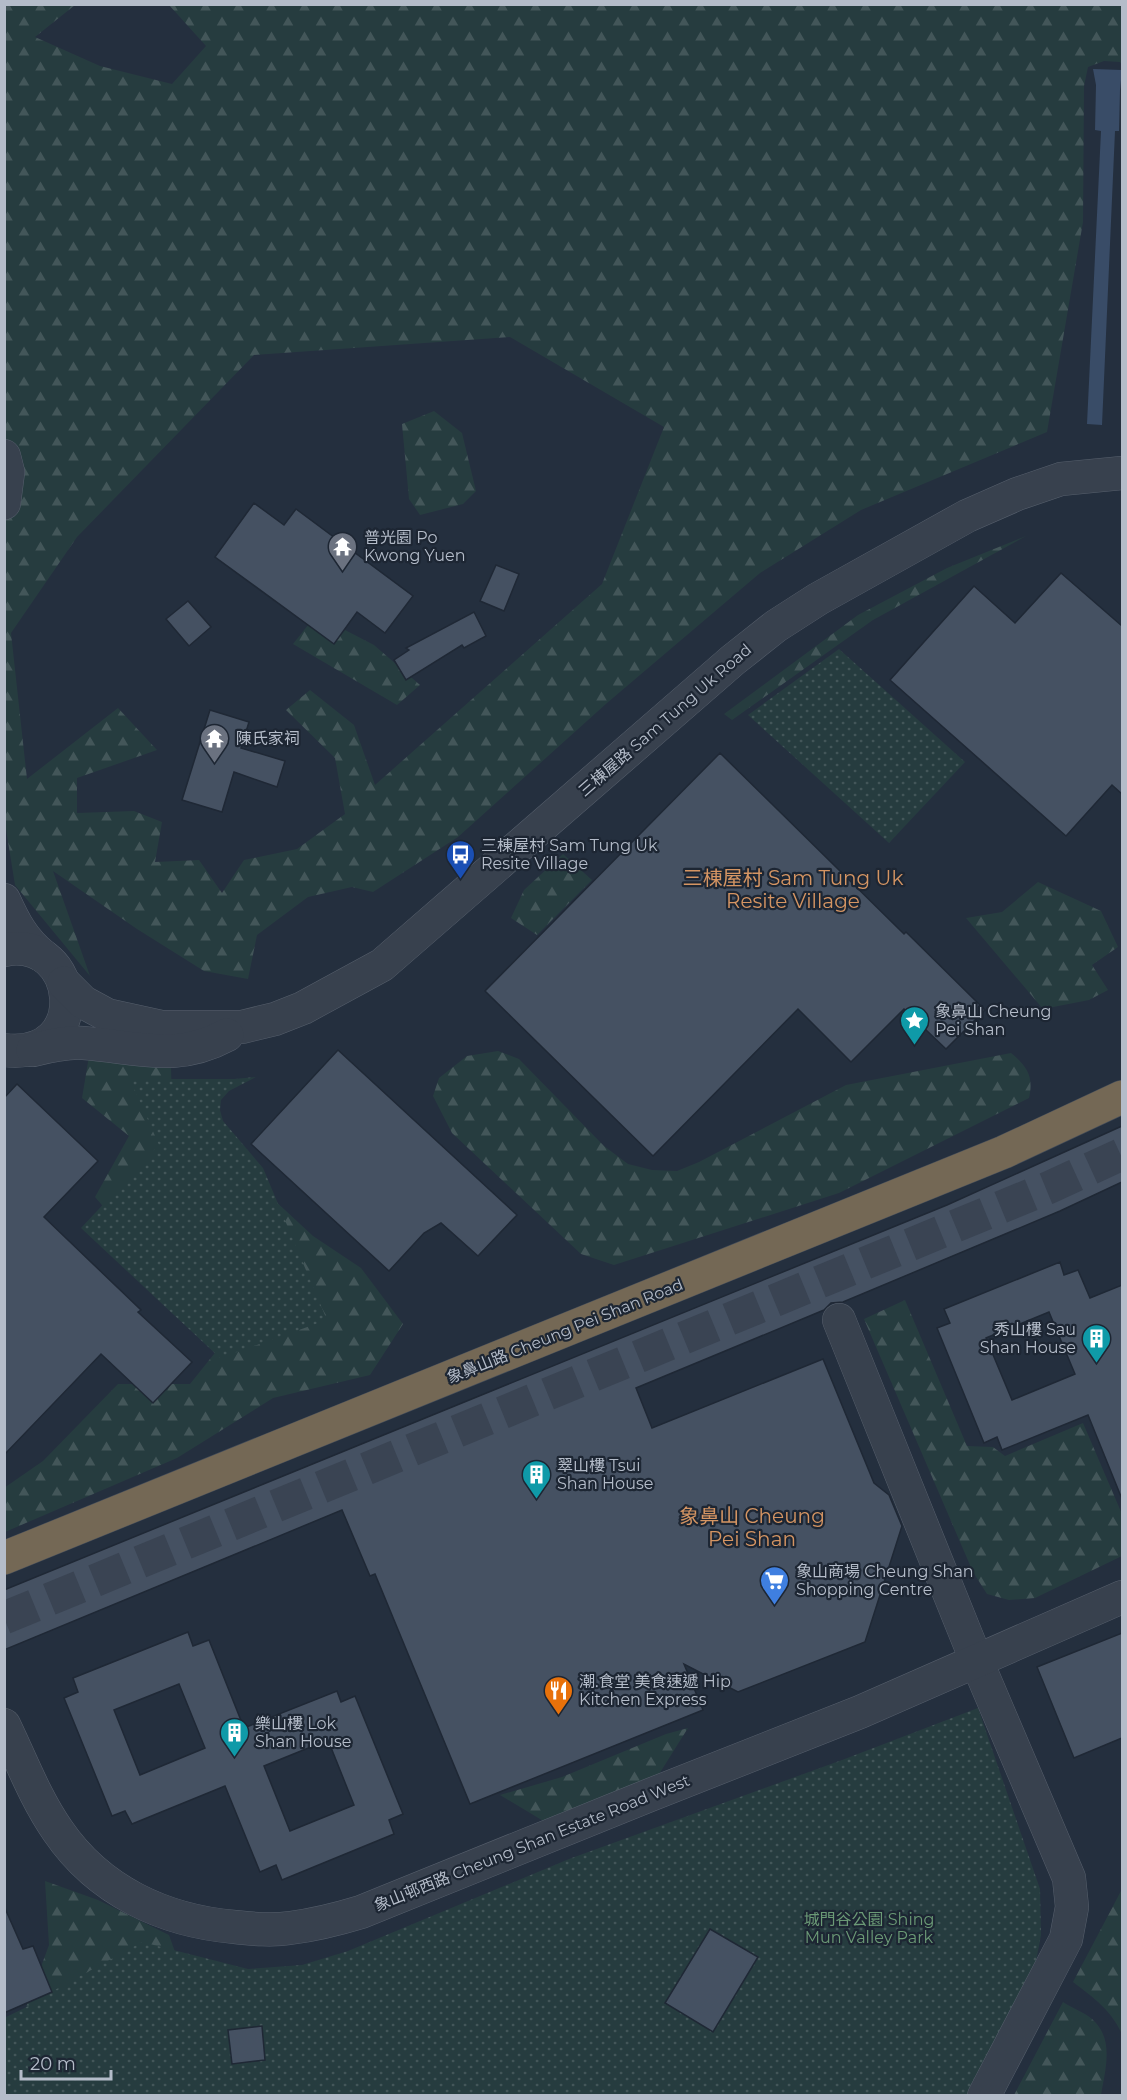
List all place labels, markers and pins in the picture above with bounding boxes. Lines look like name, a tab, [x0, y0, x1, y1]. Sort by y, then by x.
place label: 普光園 Po Kwong Yuen	[364, 528, 465, 565]
temple icon: 普光園 Po Kwong Yuen	[327, 530, 359, 572]
temple icon: 陳氏家祠	[199, 722, 231, 764]
place label: 陳氏家祠	[236, 729, 300, 748]
place label: 三棟屋村 Sam Tung Uk Resite Village	[481, 836, 658, 873]
bus stop icon: 三棟屋村 Sam Tung Uk Resite Village	[444, 838, 476, 880]
place label: 象鼻山 Cheung Pei Shan	[935, 1002, 1052, 1039]
place icon: 象鼻山 Cheung Pei Shan	[898, 1004, 930, 1046]
place label: 秀山樓 Sau Shan House	[980, 1320, 1076, 1357]
building icon: 秀山樓 Sau Shan House	[1081, 1322, 1113, 1364]
place label: 翠山樓 Tsui Shan House	[557, 1456, 653, 1493]
building icon: 翠山樓 Tsui Shan House	[520, 1458, 552, 1500]
place label: 象山商場 Cheung Shan Shopping Centre	[796, 1562, 974, 1599]
supermarket icon: 象山商場 Cheung Shan Shopping Centre	[759, 1564, 791, 1606]
place label: 潮.食堂 美食速遞 Hip Kitchen Express	[579, 1672, 731, 1709]
restaurant icon: 潮.食堂 美食速遞 Hip Kitchen Express	[542, 1674, 574, 1716]
place label: 樂山樓 Lok Shan House	[255, 1714, 351, 1751]
building icon: 樂山樓 Lok Shan House	[218, 1716, 250, 1758]

